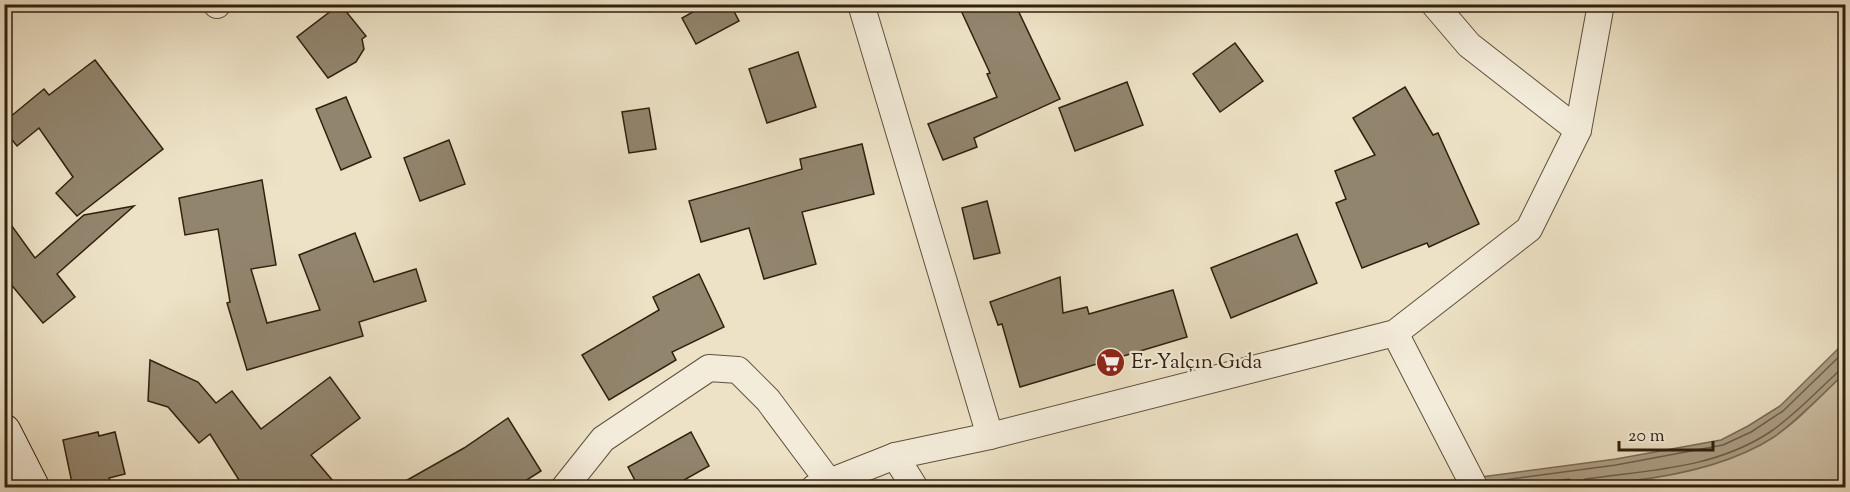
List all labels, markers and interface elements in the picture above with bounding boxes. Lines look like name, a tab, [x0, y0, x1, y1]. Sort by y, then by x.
supermarket icon: Er-Yalçın Gıda	[1094, 347, 1126, 379]
place label: Er-Yalçın Gıda	[1131, 348, 1263, 378]
scale bar	[1619, 414, 1714, 452]
text: 20 m	[1628, 424, 1665, 450]

